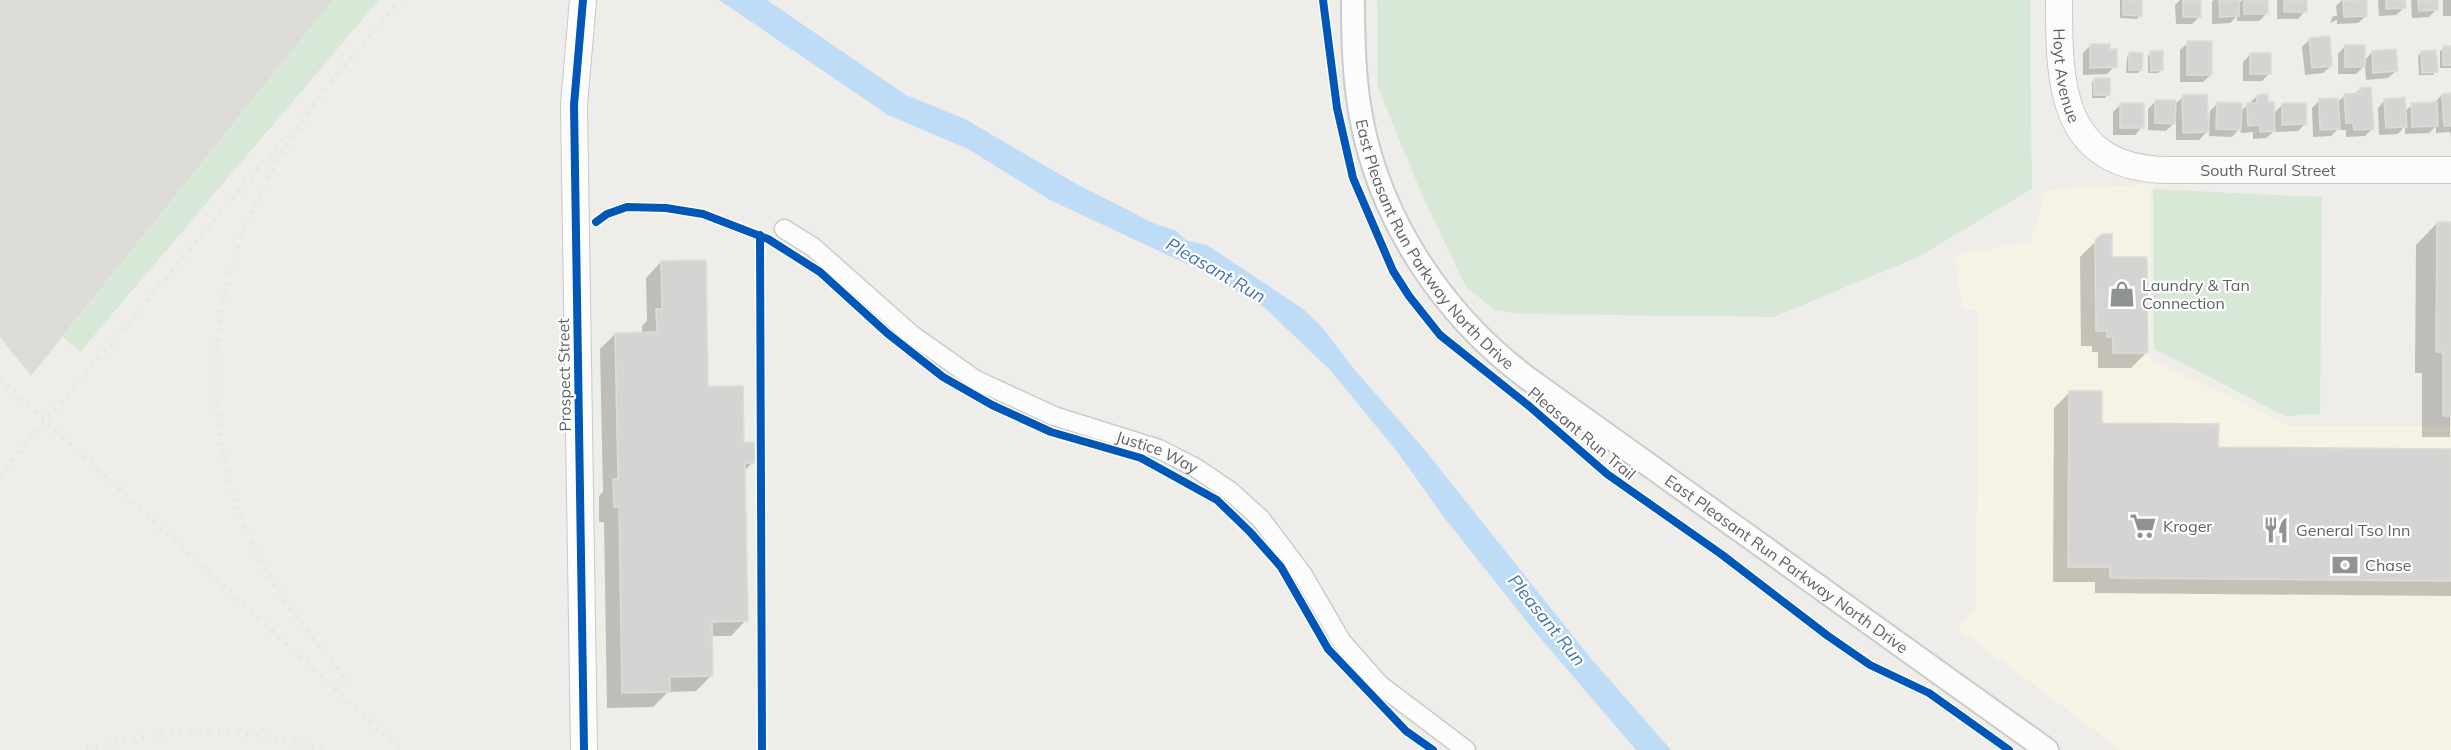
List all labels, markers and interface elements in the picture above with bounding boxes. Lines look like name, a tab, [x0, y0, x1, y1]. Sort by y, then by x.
street label: Hoyt Avenue	[2049, 28, 2085, 126]
street label: East Pleasant Run Parkway North Drive	[1352, 117, 1518, 373]
street label: South Rural Street	[2200, 160, 2336, 180]
water label: Pleasant Run	[1162, 232, 1270, 308]
place label: Laundry & Tan Connection	[2142, 275, 2250, 313]
shop icon: Laundry & Tan Connection	[2107, 279, 2137, 309]
street label: Prospect Street	[553, 318, 575, 432]
street label: Pleasant Run Trail	[1524, 382, 1640, 484]
street label: Justice Way	[1114, 426, 1202, 478]
street label: East Pleasant Run Parkway North Drive	[1661, 470, 1912, 658]
supermarket icon: Kroger	[2128, 511, 2158, 541]
restaurant icon: General Tso Inn	[2261, 515, 2291, 545]
place label: Kroger	[2163, 516, 2212, 536]
place label: General Tso Inn	[2296, 520, 2410, 540]
bank icon: Chase	[2330, 550, 2360, 580]
place label: Chase	[2365, 555, 2412, 575]
water label: Pleasant Run	[1503, 570, 1591, 670]

